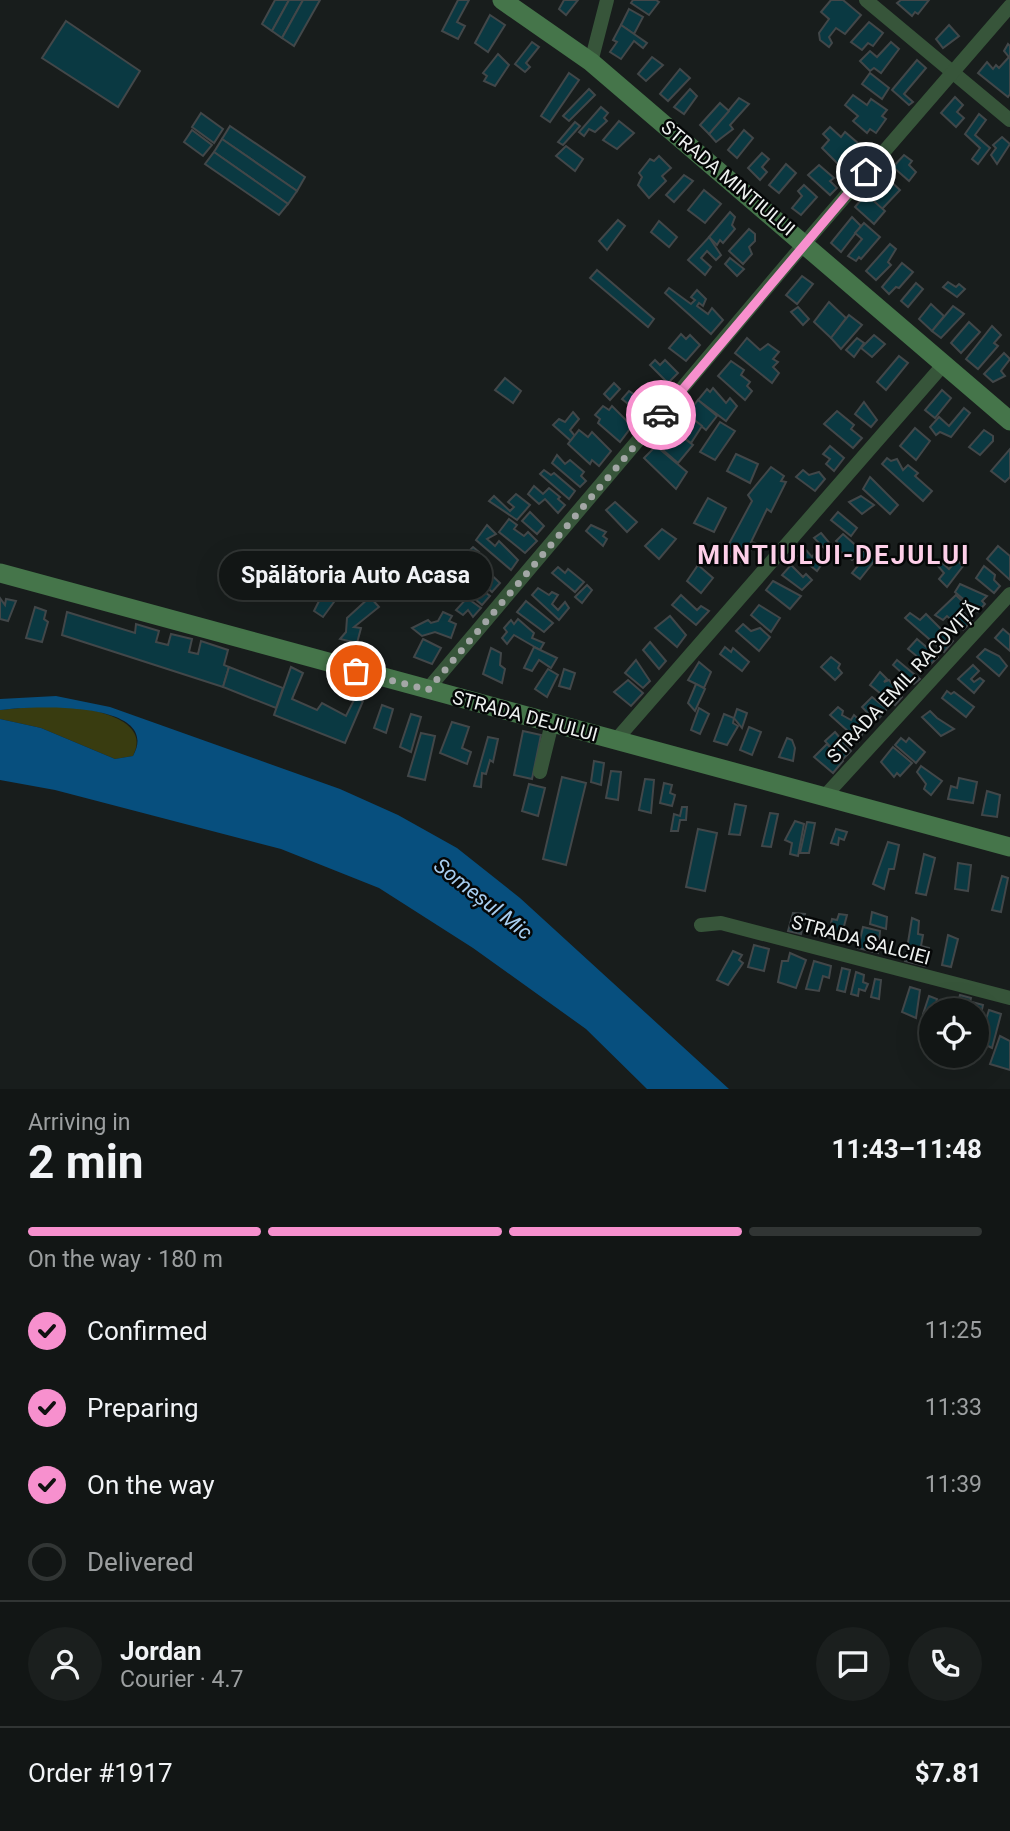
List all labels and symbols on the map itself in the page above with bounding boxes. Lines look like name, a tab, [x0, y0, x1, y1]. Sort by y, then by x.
street label: STRADA MINTIULUI	[657, 115, 799, 241]
pin	[836, 142, 896, 202]
courier	[626, 380, 696, 450]
district label: MINTIULUI-DEJULUI	[697, 540, 971, 570]
callout: Spălătoria Auto Acasa	[219, 552, 492, 601]
street label: STRADA EMIL RACOVIȚĂ	[822, 596, 984, 768]
pin	[326, 641, 386, 701]
street label: STRADA DEJULUI	[450, 686, 600, 746]
water label: Someșul Mic	[429, 853, 537, 945]
street label: STRADA SALCIEI	[789, 910, 933, 970]

